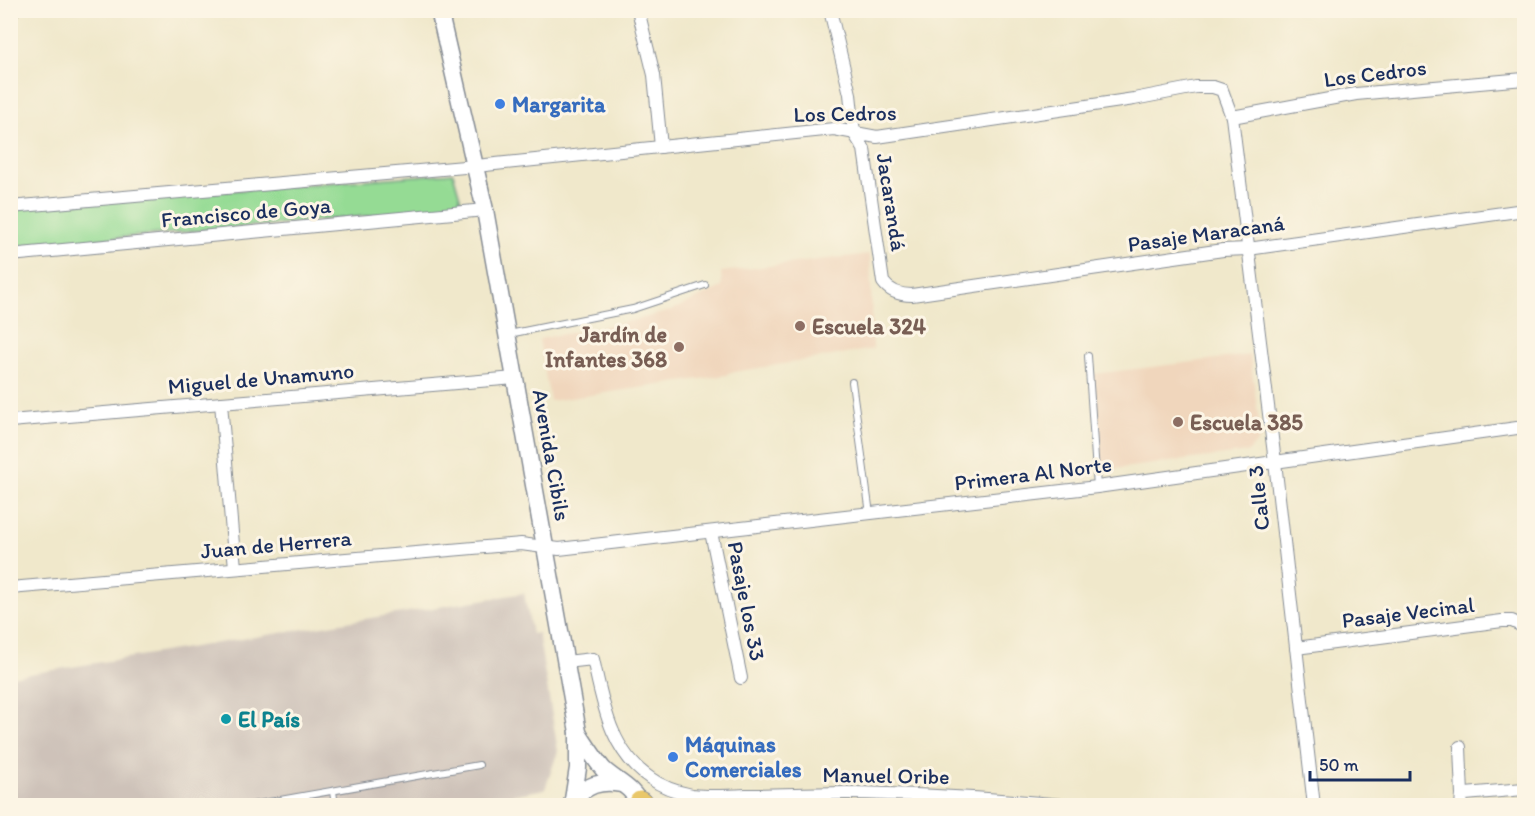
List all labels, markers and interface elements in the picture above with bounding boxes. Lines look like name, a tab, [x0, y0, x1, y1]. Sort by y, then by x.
street label: Los Cedros	[1322, 54, 1428, 93]
place label: Margarita	[512, 91, 606, 118]
marker: Margarita	[493, 97, 507, 111]
street label: Los Cedros	[793, 99, 897, 128]
street label: Jacarandá	[870, 151, 913, 253]
street label: Francisco de Goya	[160, 192, 333, 233]
street label: Pasaje Maracaná	[1126, 209, 1287, 258]
place label: Escuela 324	[812, 313, 927, 340]
marker: Escuela 324	[793, 319, 807, 333]
place label: Jardín de Infantes 368	[545, 321, 667, 373]
marker: Jardín de Infantes 368	[672, 340, 686, 354]
street label: Miguel de Unamuno	[167, 357, 355, 400]
street label: Avenida Cibils	[527, 387, 576, 523]
place label: Escuela 385	[1190, 409, 1303, 436]
marker: Escuela 385	[1171, 415, 1185, 429]
street label: Primera Al Norte	[953, 450, 1113, 497]
street label: Calle 3	[1242, 464, 1275, 532]
street label: Juan de Herrera	[199, 524, 353, 565]
street label: Pasaje los 33	[722, 539, 771, 663]
street label: Pasaje Vecinal	[1340, 591, 1476, 634]
place label: El País	[238, 706, 300, 733]
marker: El País	[219, 712, 233, 726]
place label: Máquinas Comerciales	[685, 731, 802, 783]
scale bar	[1310, 744, 1410, 782]
marker: Máquinas Comerciales	[666, 750, 680, 764]
text: 50 m	[1319, 754, 1359, 776]
street label: Manuel Oribe	[822, 761, 950, 790]

